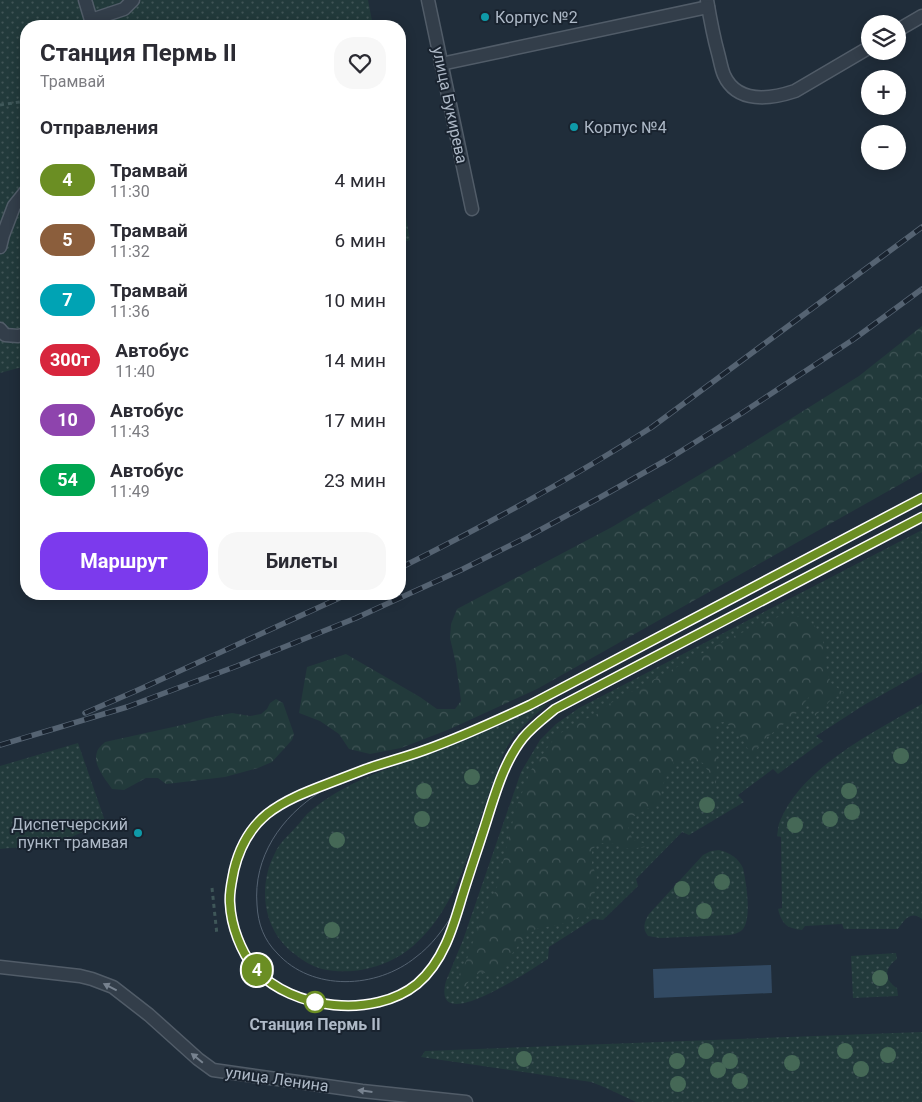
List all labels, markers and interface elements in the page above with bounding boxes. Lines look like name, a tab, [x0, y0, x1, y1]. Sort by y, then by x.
place label: Корпус №2	[495, 8, 578, 27]
marker: Корпус №2	[479, 11, 491, 23]
map controls	[861, 15, 906, 170]
button: layers	[861, 15, 906, 60]
button: heart	[334, 37, 386, 89]
text: Станция Пермь II	[40, 39, 237, 67]
street label: улица Букирева	[428, 45, 472, 165]
button: +	[861, 70, 906, 115]
text: Трамвай	[40, 72, 105, 91]
text: Отправления	[40, 116, 158, 139]
place label: Корпус №4	[584, 118, 667, 137]
marker: Корпус №4	[568, 121, 580, 133]
button: −	[861, 125, 906, 170]
text: Трамвай	[110, 159, 188, 182]
text: 4	[62, 169, 73, 190]
text: 4 мин	[335, 169, 386, 192]
text: 11:30	[110, 182, 150, 201]
text: Трамвай	[110, 219, 188, 242]
text: 5	[62, 229, 73, 250]
text: 6 мин	[335, 229, 386, 252]
text: 11:32	[110, 242, 150, 261]
text: Трамвай	[110, 279, 188, 302]
text: 7	[62, 289, 73, 310]
text: 10 мин	[324, 289, 386, 312]
text: 11:36	[110, 302, 150, 321]
text: Автобус	[115, 339, 189, 362]
text: 300т	[50, 349, 90, 370]
text: 14 мин	[324, 349, 386, 372]
text: 11:40	[115, 362, 155, 381]
text: Автобус	[110, 399, 184, 422]
text: 10	[57, 409, 78, 430]
text: 17 мин	[324, 409, 386, 432]
text: 11:43	[110, 422, 150, 441]
text: Автобус	[110, 459, 184, 482]
text: 54	[57, 469, 78, 490]
text: 23 мин	[324, 469, 386, 492]
text: 11:49	[110, 482, 150, 501]
button: Маршрут	[40, 532, 208, 590]
button: Билеты	[218, 532, 386, 590]
place label: Диспетчерский пункт трамвая	[11, 815, 128, 852]
marker: Диспетчерский пункт трамвая	[132, 827, 144, 839]
line badge: 4	[241, 954, 273, 986]
text: 4	[252, 959, 262, 980]
one-way arrow	[102, 983, 117, 991]
marker: Станция Пермь II	[304, 991, 326, 1013]
place label: Станция Пермь II	[249, 1015, 381, 1034]
one-way arrow	[191, 1053, 204, 1064]
street label: улица Ленина	[224, 1062, 330, 1096]
one-way arrow	[357, 1087, 373, 1095]

